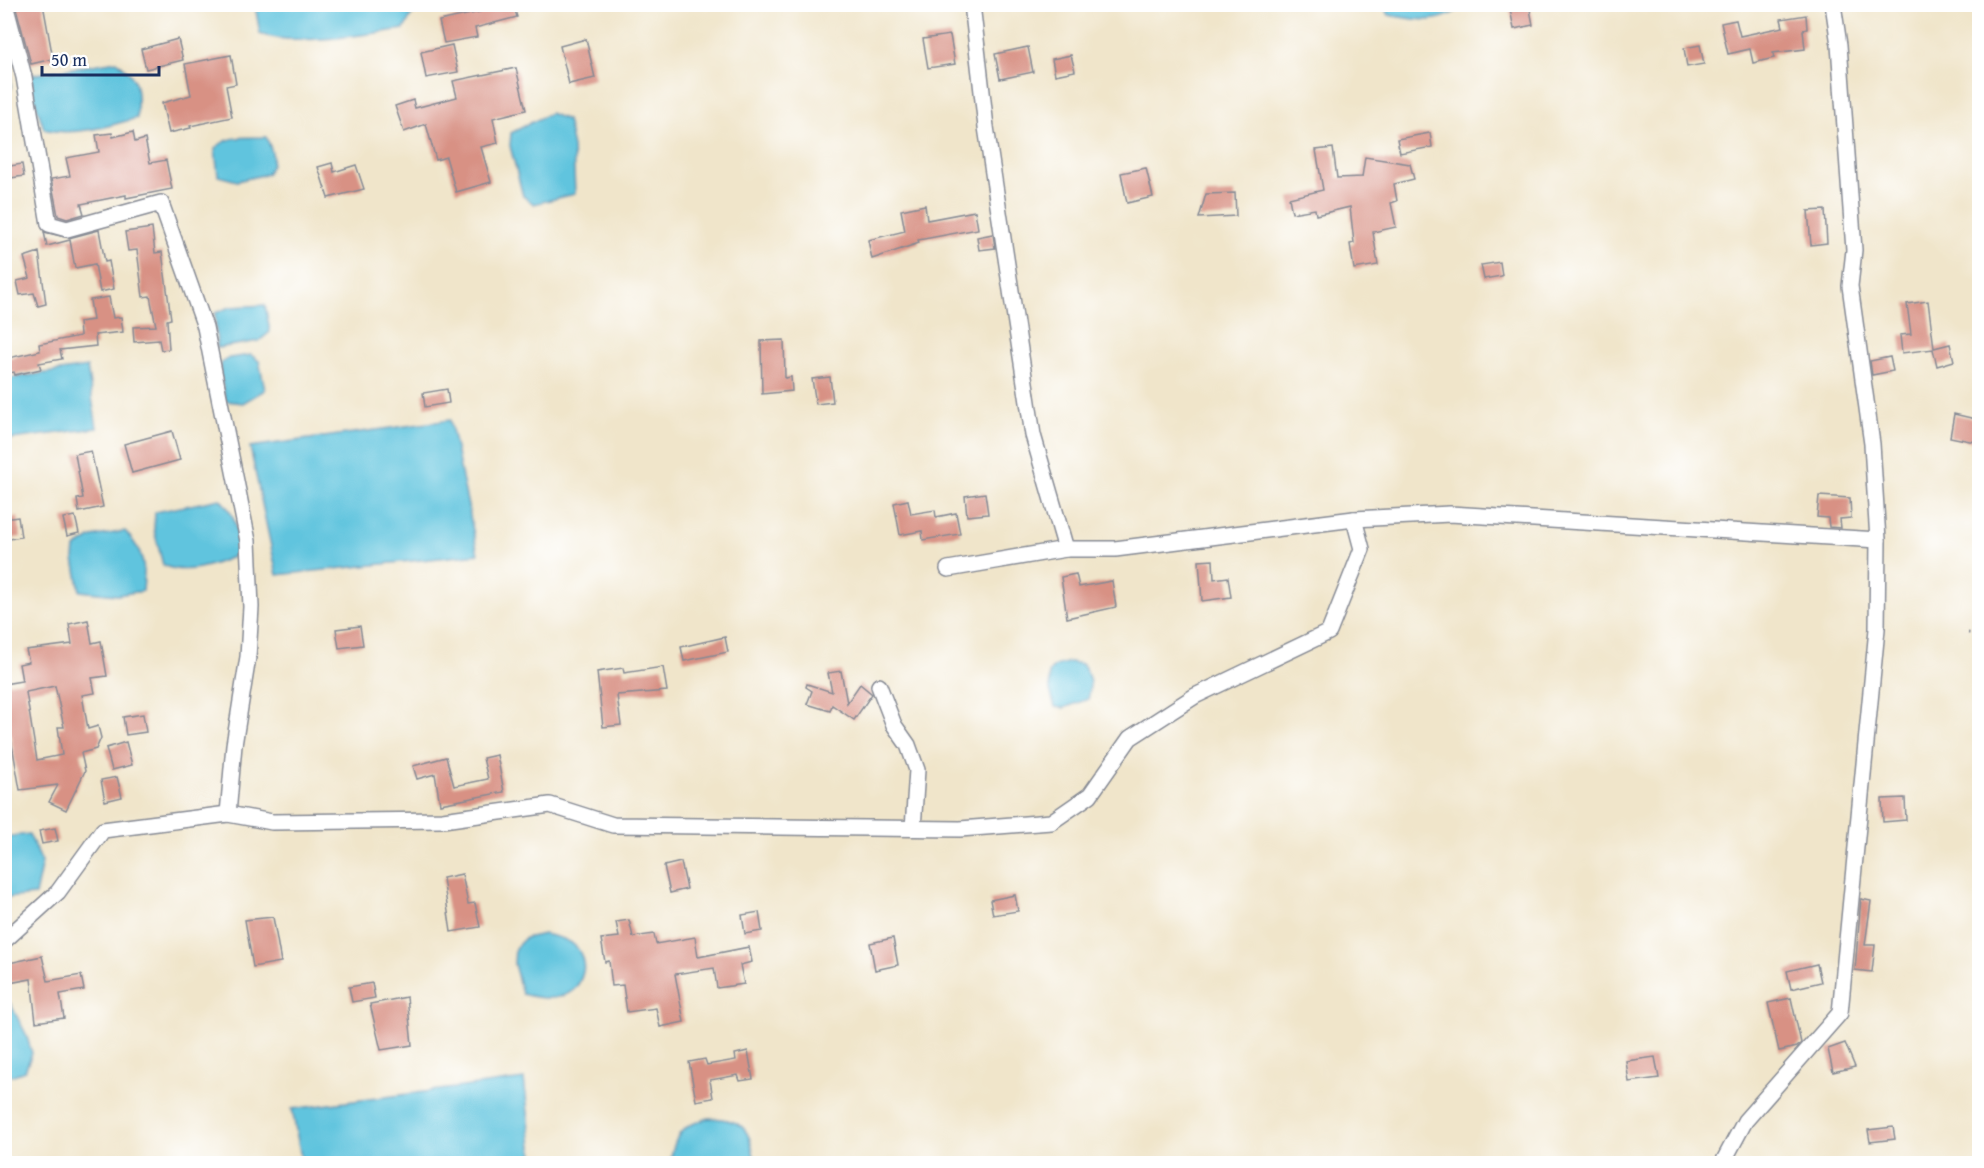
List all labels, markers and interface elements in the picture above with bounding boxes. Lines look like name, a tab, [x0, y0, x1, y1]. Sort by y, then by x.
scale bar	[42, 39, 159, 77]
text: 50 m	[51, 46, 87, 73]

